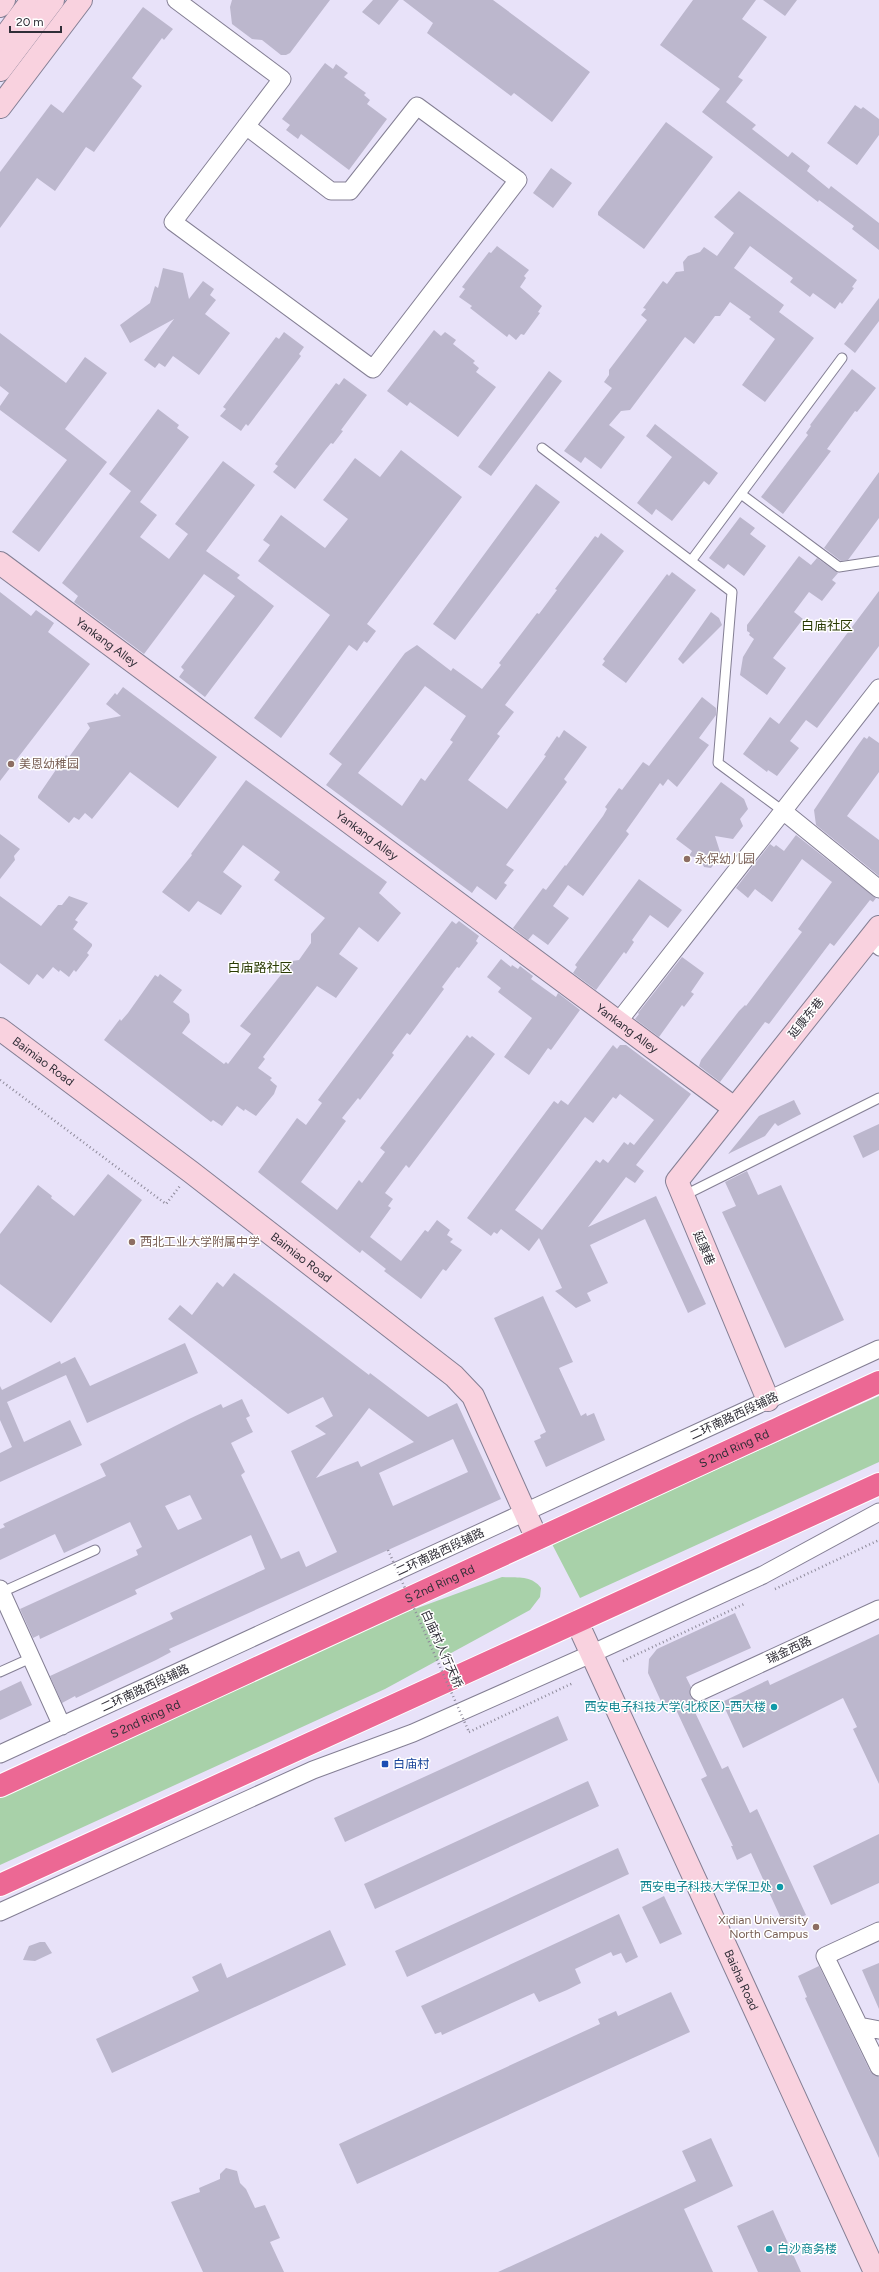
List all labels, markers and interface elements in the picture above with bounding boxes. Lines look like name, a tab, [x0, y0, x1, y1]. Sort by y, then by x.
scale bar	[10, 8, 61, 34]
text: 20 m	[16, 15, 44, 29]
street label: Yankang Alley	[73, 615, 141, 670]
district label: 白庙社区	[801, 618, 853, 633]
place label: 美恩幼稚园	[19, 757, 79, 771]
marker: 美恩幼稚园	[6, 759, 16, 769]
street label: Yankang Alley	[333, 808, 401, 864]
place label: 永保幼儿园	[695, 852, 755, 866]
marker: 永保幼儿园	[682, 854, 692, 864]
district label: 白庙路社区	[227, 960, 293, 975]
street label: 延康东巷	[785, 995, 827, 1041]
street label: Yankang Alley	[593, 1001, 661, 1057]
street label: Baimiao Road	[10, 1034, 77, 1089]
street label: 延康巷	[691, 1229, 717, 1267]
street label: Baimiao Road	[268, 1230, 334, 1285]
place label: 西北工业大学附属中学	[140, 1235, 260, 1249]
marker: 西北工业大学附属中学	[127, 1237, 137, 1247]
street label: 二环南路西段辅路	[688, 1389, 780, 1443]
street label: S 2nd Ring Rd	[697, 1426, 771, 1471]
street label: 二环南路西段辅路	[394, 1525, 486, 1579]
street label: S 2nd Ring Rd	[403, 1562, 477, 1606]
street label: 白庙村人行天桥	[419, 1608, 465, 1690]
street label: 瑞金西路	[764, 1634, 814, 1666]
street label: 二环南路西段辅路	[99, 1661, 191, 1715]
street label: S 2nd Ring Rd	[108, 1697, 183, 1741]
place label: 西安电子科技大学(北校区)-西大楼	[585, 1700, 766, 1714]
marker: 西安电子科技大学(北校区)-西大楼	[769, 1702, 779, 1712]
place label: 白庙村	[393, 1757, 430, 1771]
marker: 白庙村	[380, 1759, 390, 1769]
place label: 西安电子科技大学保卫处	[640, 1880, 772, 1894]
marker: 西安电子科技大学保卫处	[775, 1882, 785, 1892]
place label: Xidian University North Campus	[718, 1913, 809, 1941]
marker: Xidian University North Campus	[811, 1922, 821, 1932]
street label: Baisha Road	[721, 1948, 761, 2013]
place label: 白沙商务楼	[777, 2242, 837, 2256]
marker: 白沙商务楼	[764, 2244, 774, 2254]

